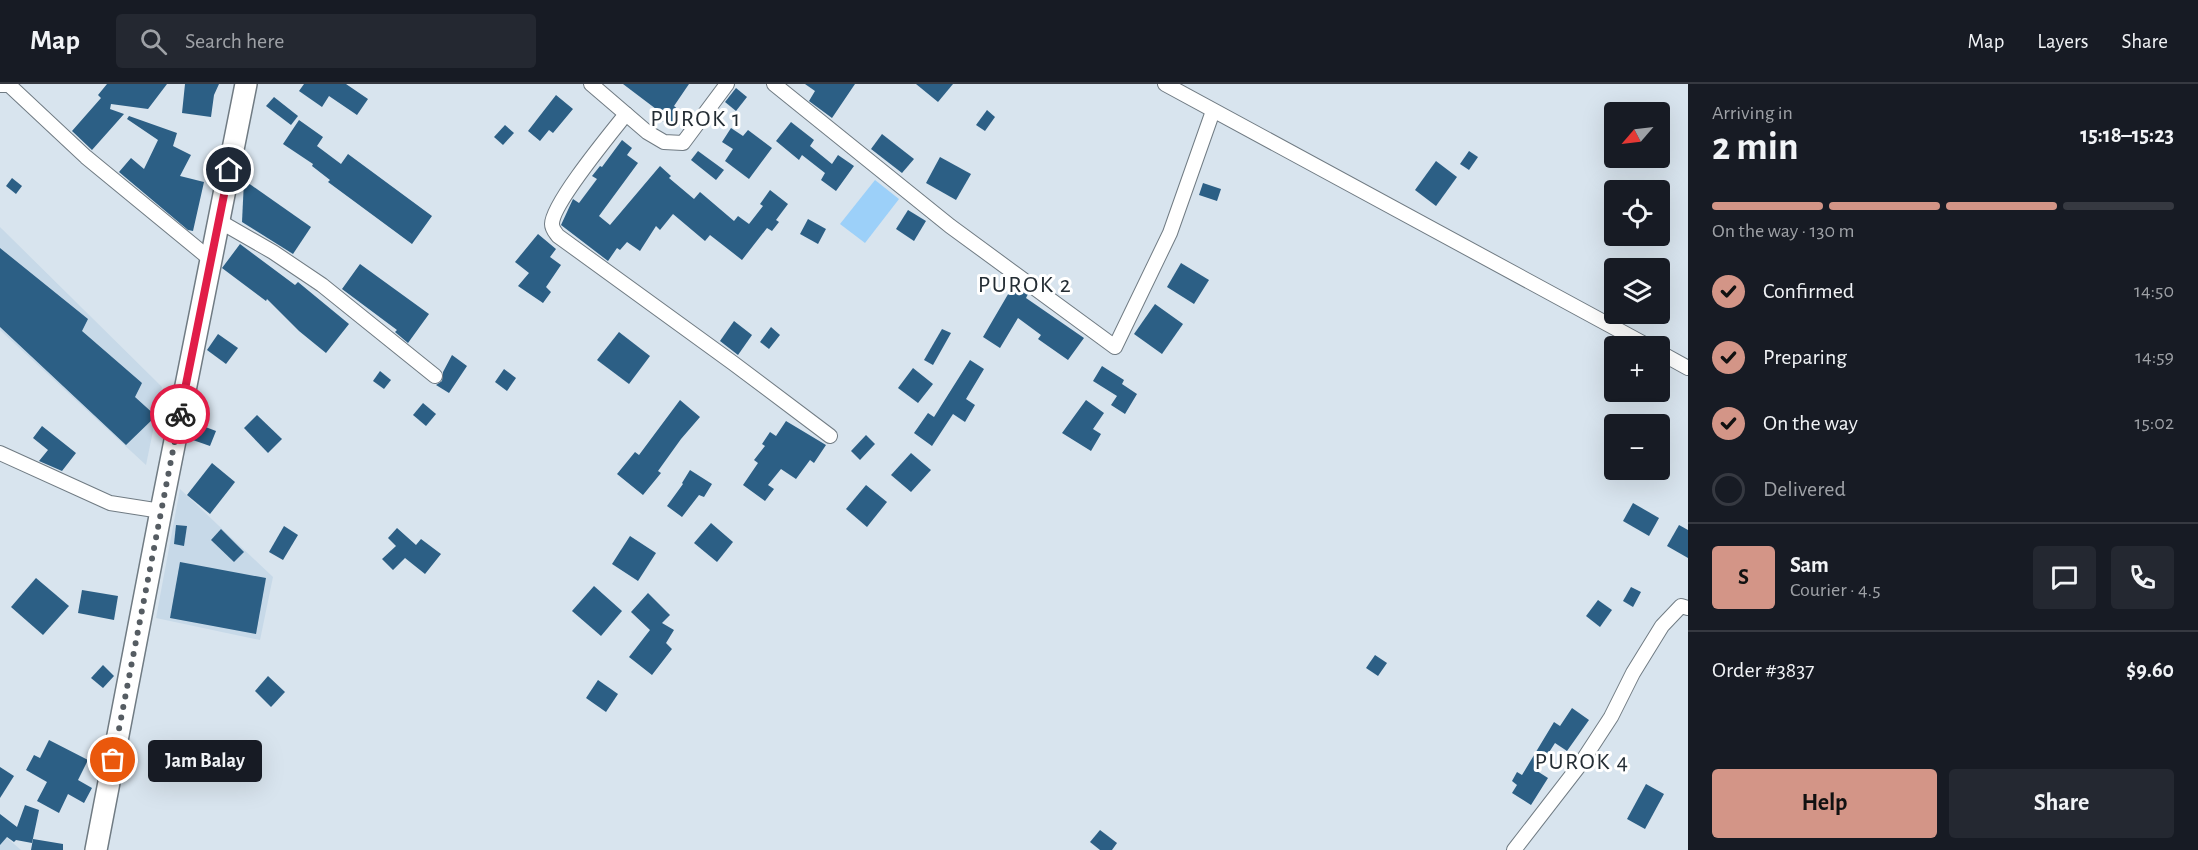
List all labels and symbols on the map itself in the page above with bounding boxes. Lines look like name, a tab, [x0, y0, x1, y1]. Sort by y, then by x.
north arrow	[1604, 102, 1670, 168]
district label: PUROK 1	[650, 107, 742, 131]
pin	[203, 144, 254, 195]
district label: PUROK 2	[978, 273, 1072, 297]
courier	[150, 384, 210, 444]
pin	[87, 734, 138, 785]
callout: Jam Balay	[149, 739, 263, 781]
district label: PUROK 4	[1535, 750, 1629, 774]

